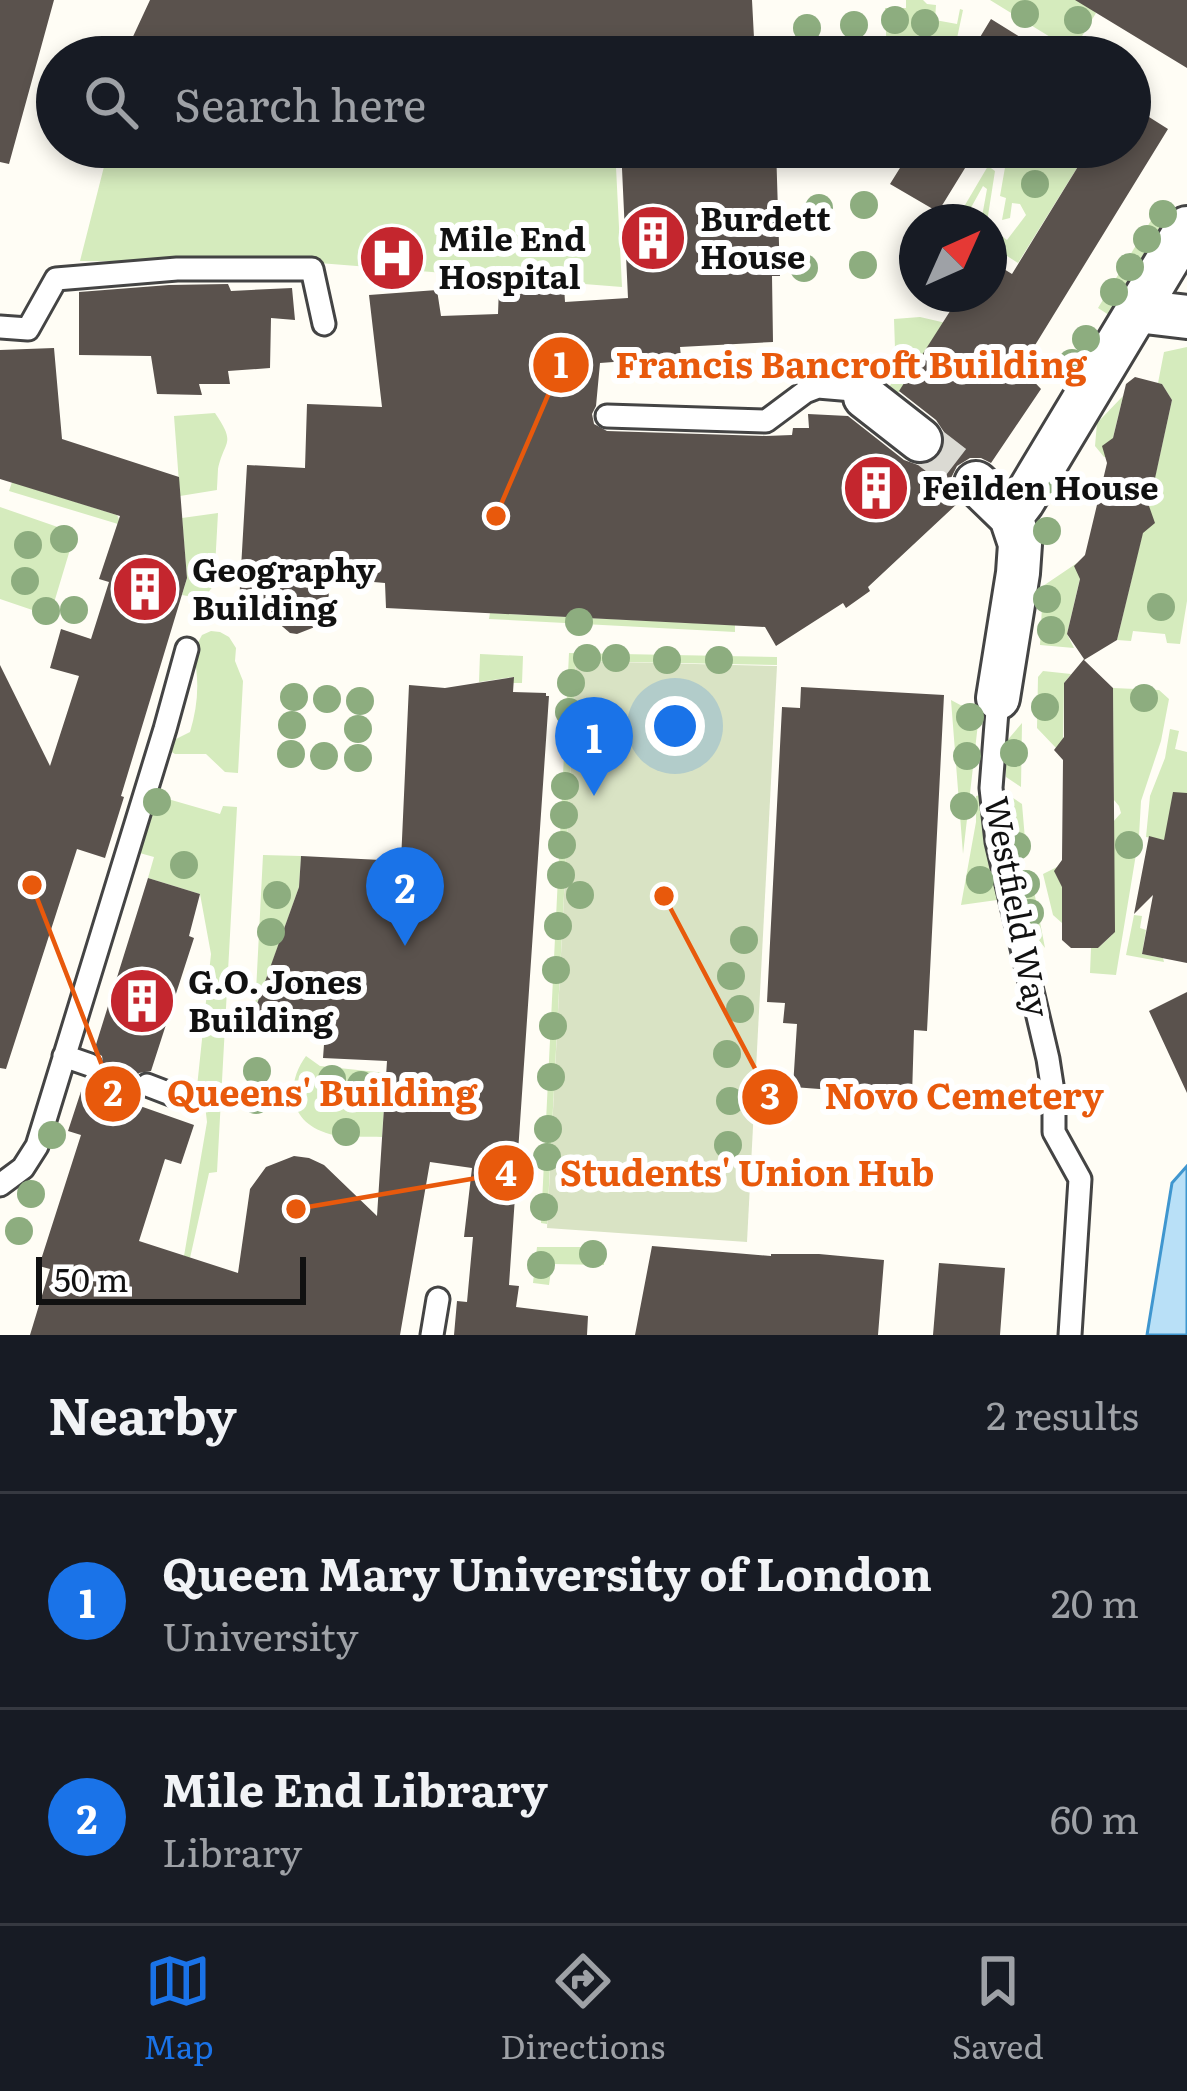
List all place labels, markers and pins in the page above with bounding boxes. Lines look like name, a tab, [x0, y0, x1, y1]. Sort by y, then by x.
place label: Burdett House	[700, 192, 831, 279]
building icon: Burdett House	[618, 203, 688, 273]
place label: Mile End Hospital	[438, 212, 586, 299]
hospital icon: Mile End Hospital	[357, 223, 427, 293]
callout: Francis Bancroft Building	[531, 329, 1111, 401]
building icon: Feilden House	[841, 453, 911, 523]
place label: Feilden House	[922, 461, 1159, 510]
place label: Geography Building	[192, 543, 377, 630]
building icon: Geography Building	[110, 554, 180, 624]
pin: 1	[555, 697, 633, 796]
pin: 2	[366, 847, 444, 946]
place label: G.O. Jones Building	[188, 955, 362, 1042]
building icon: G.O. Jones Building	[107, 966, 177, 1036]
callout: Queens' Building	[83, 1058, 501, 1130]
callout: Novo Cemetery	[740, 1061, 1127, 1133]
callout: Students' Union Hub	[476, 1137, 958, 1209]

